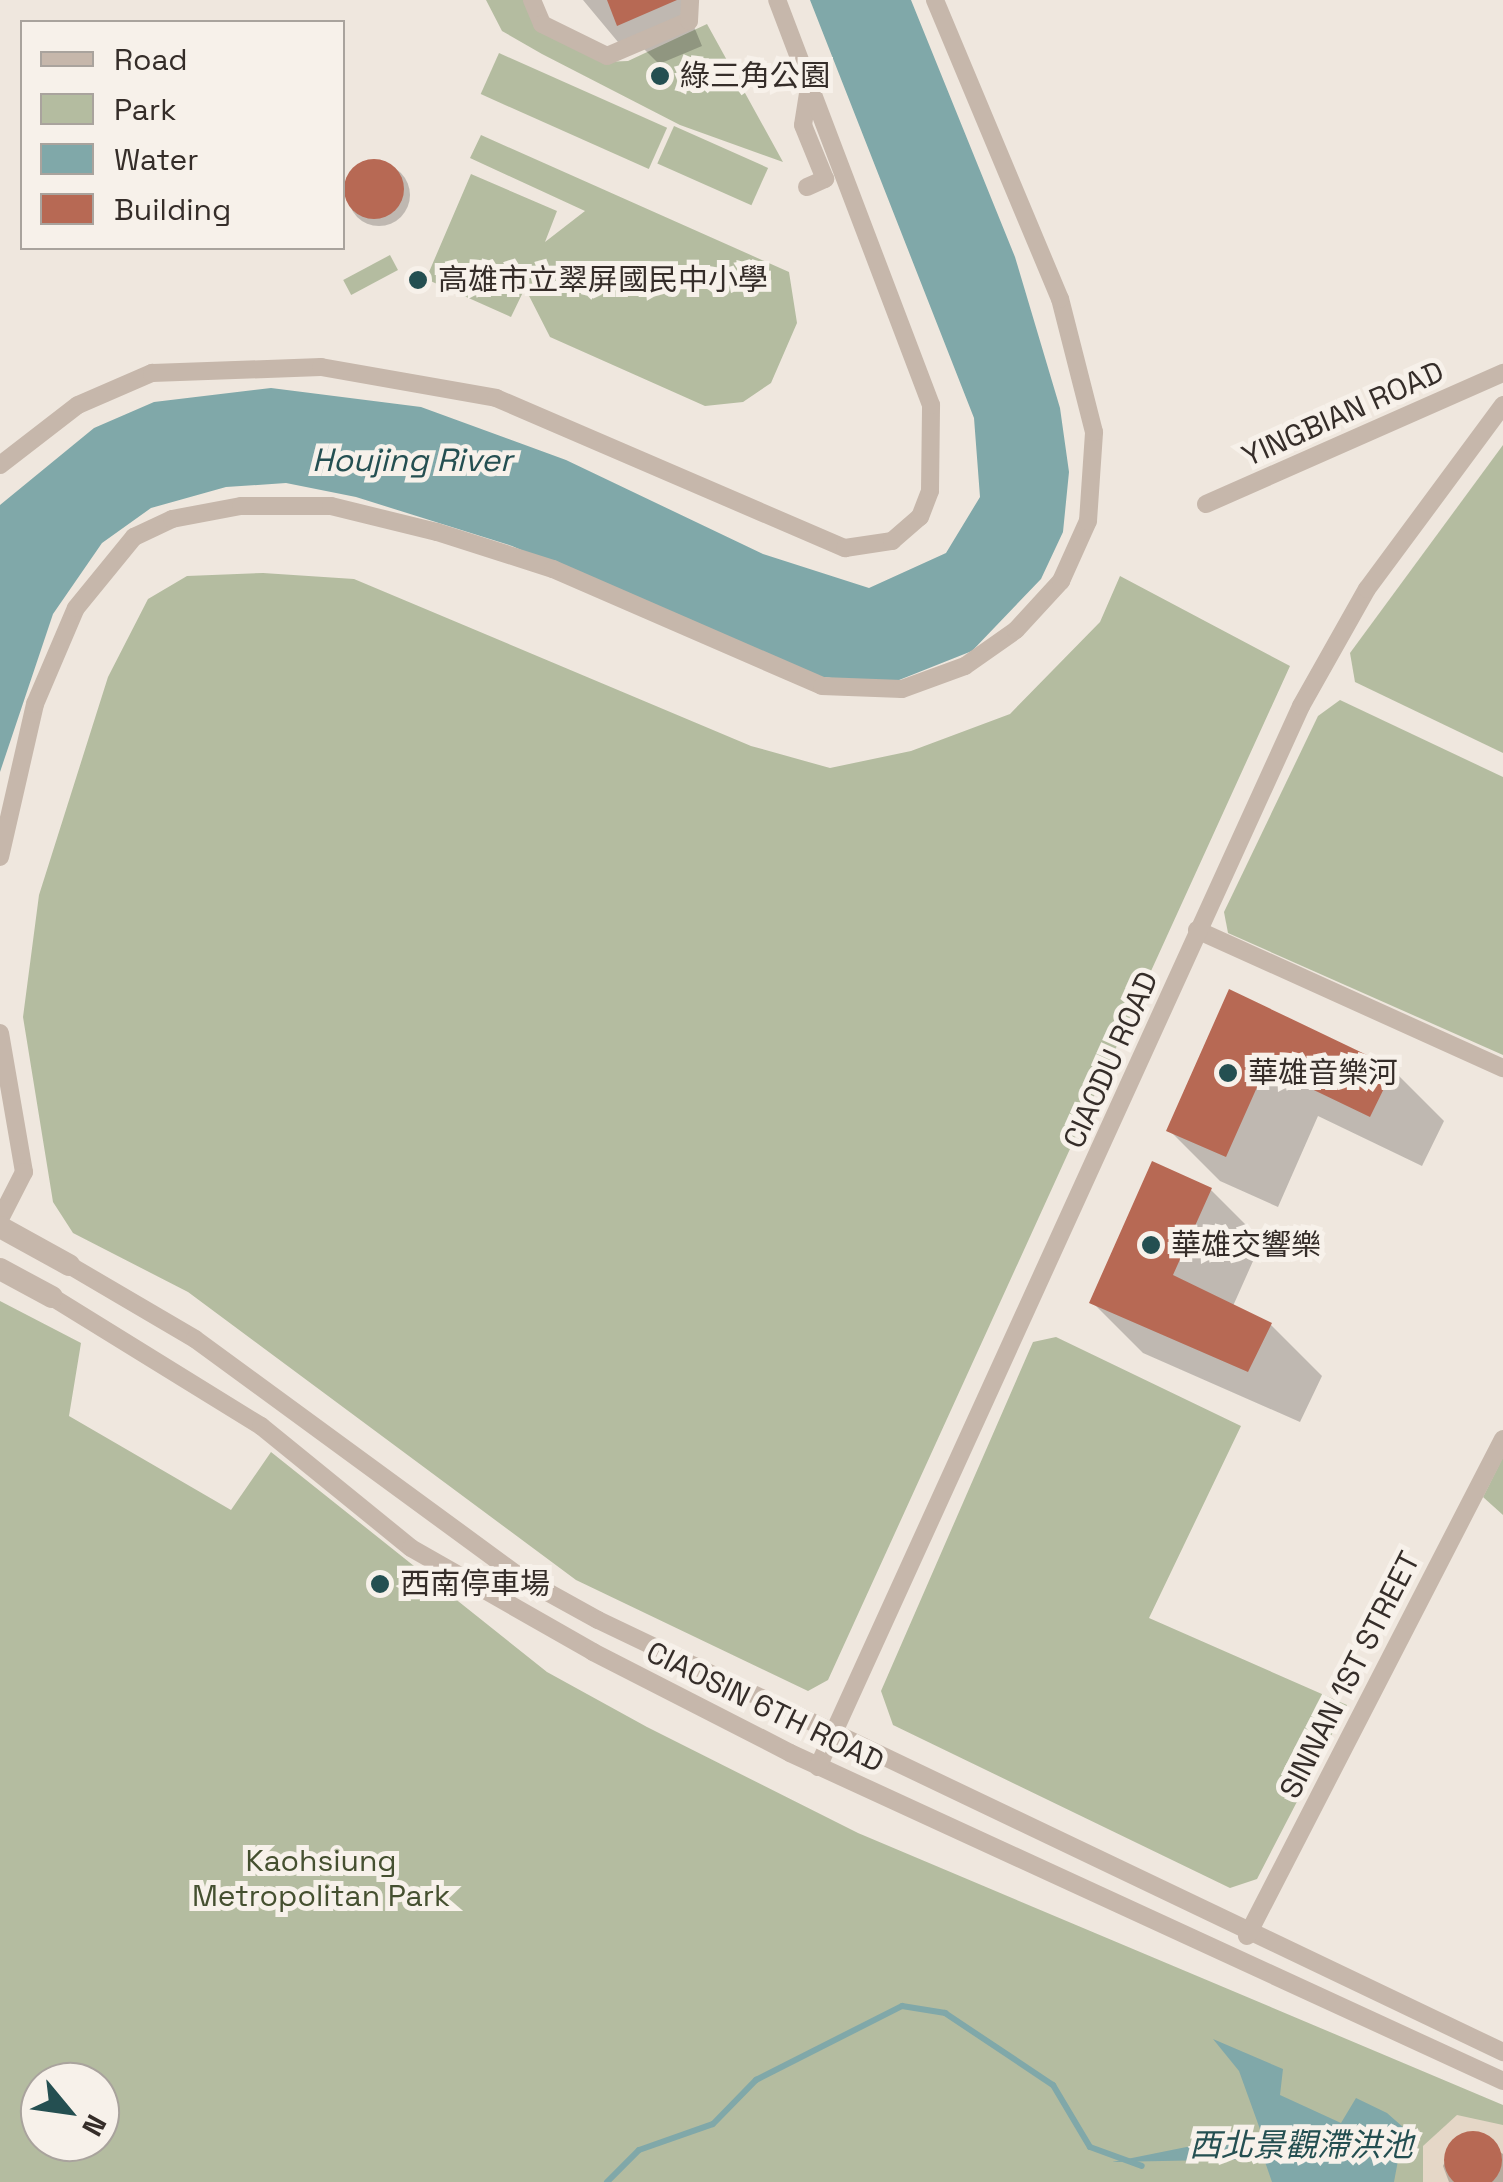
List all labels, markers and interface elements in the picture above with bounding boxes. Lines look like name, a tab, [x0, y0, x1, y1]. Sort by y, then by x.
legend	[20, 20, 345, 250]
text: Road	[114, 40, 188, 79]
place label: 綠三角公園	[680, 58, 830, 94]
marker: 綠三角公園	[649, 65, 671, 87]
text: Park	[114, 90, 176, 129]
text: Water	[114, 140, 199, 179]
text: Building	[114, 190, 231, 229]
place label: 高雄市立翠屏國民中小學	[438, 262, 768, 298]
marker: 高雄市立翠屏國民中小學	[407, 269, 429, 291]
street label: YINGBIAN ROAD	[1237, 354, 1449, 474]
water label: Houjing River	[312, 441, 512, 479]
street label: CIAODU ROAD	[1056, 966, 1166, 1154]
place label: 華雄音樂河	[1248, 1055, 1398, 1091]
marker: 華雄音樂河	[1217, 1062, 1239, 1084]
place label: 華雄交響樂	[1171, 1227, 1321, 1263]
marker: 華雄交響樂	[1140, 1234, 1162, 1256]
street label: SINNAN 1ST STREET	[1272, 1545, 1428, 1805]
place label: 西南停車場	[400, 1566, 550, 1602]
marker: 西南停車場	[369, 1573, 391, 1595]
street label: CIAOSIN 6TH ROAD	[640, 1634, 890, 1780]
park label: Kaohsiung Metropolitan Park	[192, 1843, 450, 1914]
north arrow	[20, 2062, 120, 2162]
text: N	[74, 2109, 115, 2143]
water label: 西北景觀滯洪池	[1189, 2126, 1413, 2164]

